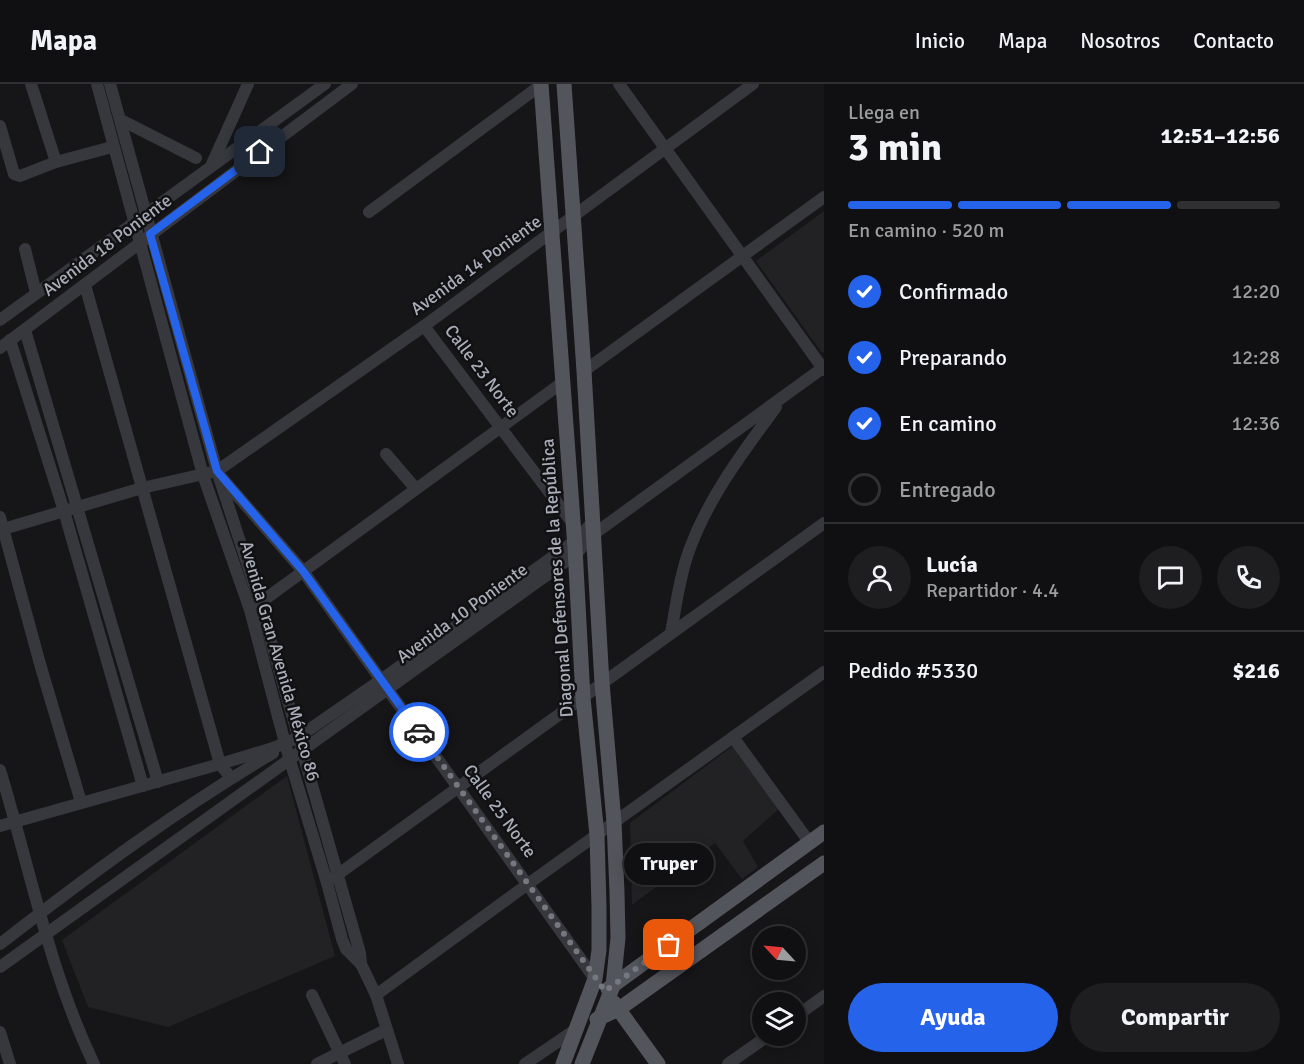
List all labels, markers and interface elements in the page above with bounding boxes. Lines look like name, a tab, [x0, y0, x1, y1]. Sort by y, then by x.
text: Mapa	[30, 24, 97, 58]
text: Inicio	[915, 28, 965, 54]
text: Mapa	[998, 28, 1047, 54]
text: Nosotros	[1080, 28, 1160, 54]
text: Contacto	[1193, 28, 1274, 54]
text: Llega en	[848, 100, 920, 125]
text: 12:51–12:56	[1161, 122, 1280, 149]
text: 3 min	[848, 123, 942, 171]
pin	[234, 126, 285, 177]
icon: home	[243, 135, 276, 168]
street label: Avenida 18 Poniente	[38, 189, 176, 301]
street label: Avenida 14 Poniente	[406, 210, 546, 320]
text: En camino · 520 m	[848, 218, 1005, 243]
icon: check	[848, 275, 881, 308]
text: Confirmado	[899, 278, 1008, 305]
text: 12:20	[1231, 279, 1280, 304]
street label: Calle 23 Norte	[440, 320, 524, 422]
icon: check	[848, 341, 881, 374]
text: Preparando	[899, 344, 1007, 371]
text: 12:28	[1231, 345, 1280, 370]
icon: check	[848, 407, 881, 440]
text: En camino	[899, 410, 997, 437]
text: 12:36	[1231, 411, 1280, 436]
street label: Diagonal Defensores de la República	[536, 438, 578, 718]
text: Entregado	[899, 476, 996, 503]
street label: Avenida Gran Avenida México 86	[235, 538, 325, 784]
button: person	[848, 546, 911, 609]
button: chat	[1139, 546, 1202, 609]
button: phone	[1217, 546, 1280, 609]
text: Lucía	[926, 551, 978, 578]
street label: Avenida 10 Poniente	[392, 558, 532, 668]
text: Repartidor · 4.4	[926, 578, 1059, 603]
text: Pedido #5330	[848, 657, 978, 684]
text: $216	[1232, 657, 1280, 684]
courier	[389, 702, 449, 762]
icon: car	[403, 716, 436, 749]
street label: Calle 25 Norte	[459, 760, 541, 862]
callout: Truper	[624, 843, 714, 885]
text: Truper	[641, 851, 697, 876]
pin	[643, 919, 694, 970]
north arrow	[752, 926, 806, 980]
map controls	[752, 926, 806, 1046]
icon: bag	[652, 928, 685, 961]
button: Ayuda	[848, 983, 1058, 1052]
button: Compartir	[1070, 983, 1280, 1052]
button: layers	[752, 992, 806, 1046]

